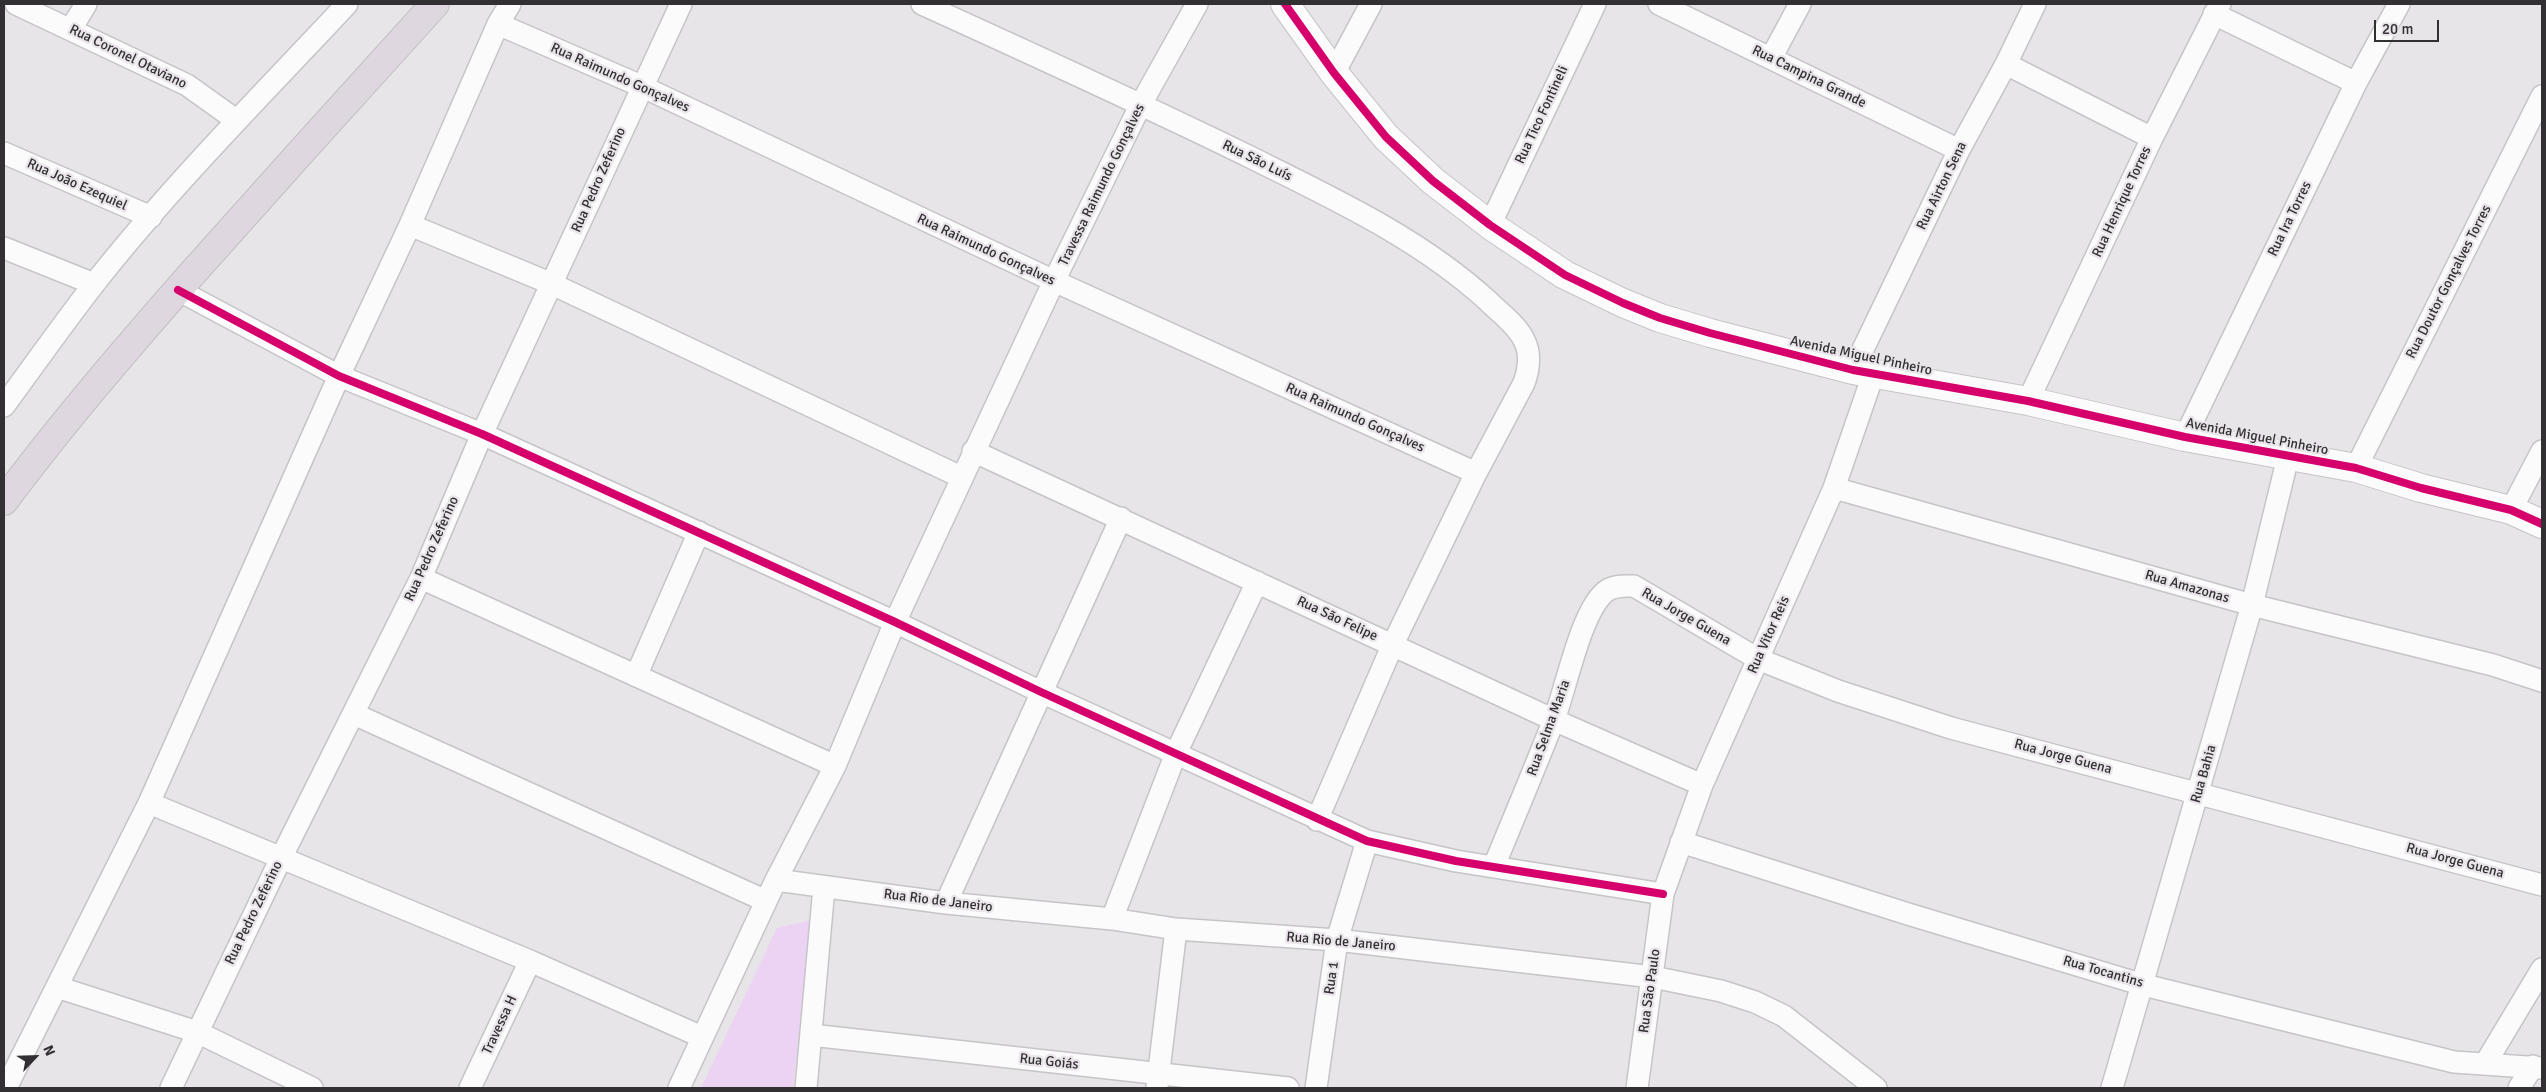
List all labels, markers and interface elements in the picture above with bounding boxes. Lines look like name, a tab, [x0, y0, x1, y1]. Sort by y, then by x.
scale bar	[2376, 10, 2441, 42]
text: 20 m	[2382, 20, 2413, 38]
street label: Rua Coronel Otaviano	[67, 21, 189, 93]
street label: Rua Raimundo Gonçalves	[548, 40, 692, 116]
street label: Rua Campina Grande	[1749, 42, 1869, 112]
street label: Rua Tico Fontineli	[1512, 63, 1572, 167]
street label: Travessa Raimundo Gonçalves	[1055, 101, 1149, 269]
street label: Rua Pedro Zeferino	[568, 125, 630, 235]
street label: Rua São Luís	[1219, 137, 1295, 185]
street label: Rua Airton Sena	[1913, 139, 1971, 233]
street label: Rua Henrique Torres	[2089, 144, 2155, 260]
street label: Rua João Ezequiel	[24, 155, 130, 215]
street label: Rua Ira Torres	[2265, 179, 2315, 259]
street label: Rua Doutor Gonçalves Torres	[2403, 202, 2495, 362]
street label: Rua Raimundo Gonçalves	[914, 211, 1058, 289]
street label: Avenida Miguel Pinheiro	[1788, 333, 1934, 379]
street label: Rua Raimundo Gonçalves	[1283, 380, 1427, 456]
street label: Avenida Miguel Pinheiro	[2184, 415, 2330, 459]
street label: Rua Pedro Zeferino	[401, 494, 463, 604]
street label: Rua Amazonas	[2143, 567, 2231, 607]
street label: Rua Jorge Guena	[1638, 585, 1734, 649]
street label: Rua São Felipe	[1294, 593, 1380, 645]
street label: Rua Vitor Reis	[1744, 594, 1794, 676]
street label: Rua Selma Maria	[1524, 678, 1574, 778]
street label: Rua Jorge Guena	[2012, 736, 2114, 778]
street label: Rua Bahia	[2188, 743, 2220, 805]
street label: Rua Jorge Guena	[2404, 840, 2506, 882]
street label: Rua Pedro Zeferino	[222, 858, 286, 968]
street label: Rua Rio de Janeiro	[883, 886, 993, 916]
street label: Rua Rio de Janeiro	[1286, 929, 1396, 955]
street label: Rua São Paulo	[1636, 948, 1664, 1034]
street label: Rua Tocantins	[2061, 953, 2145, 991]
street label: Rua 1	[1321, 960, 1343, 996]
street label: Travessa H	[479, 993, 521, 1057]
north arrow	[10, 1032, 60, 1082]
text: N	[39, 1043, 59, 1059]
street label: Rua Goiás	[1019, 1051, 1079, 1073]

